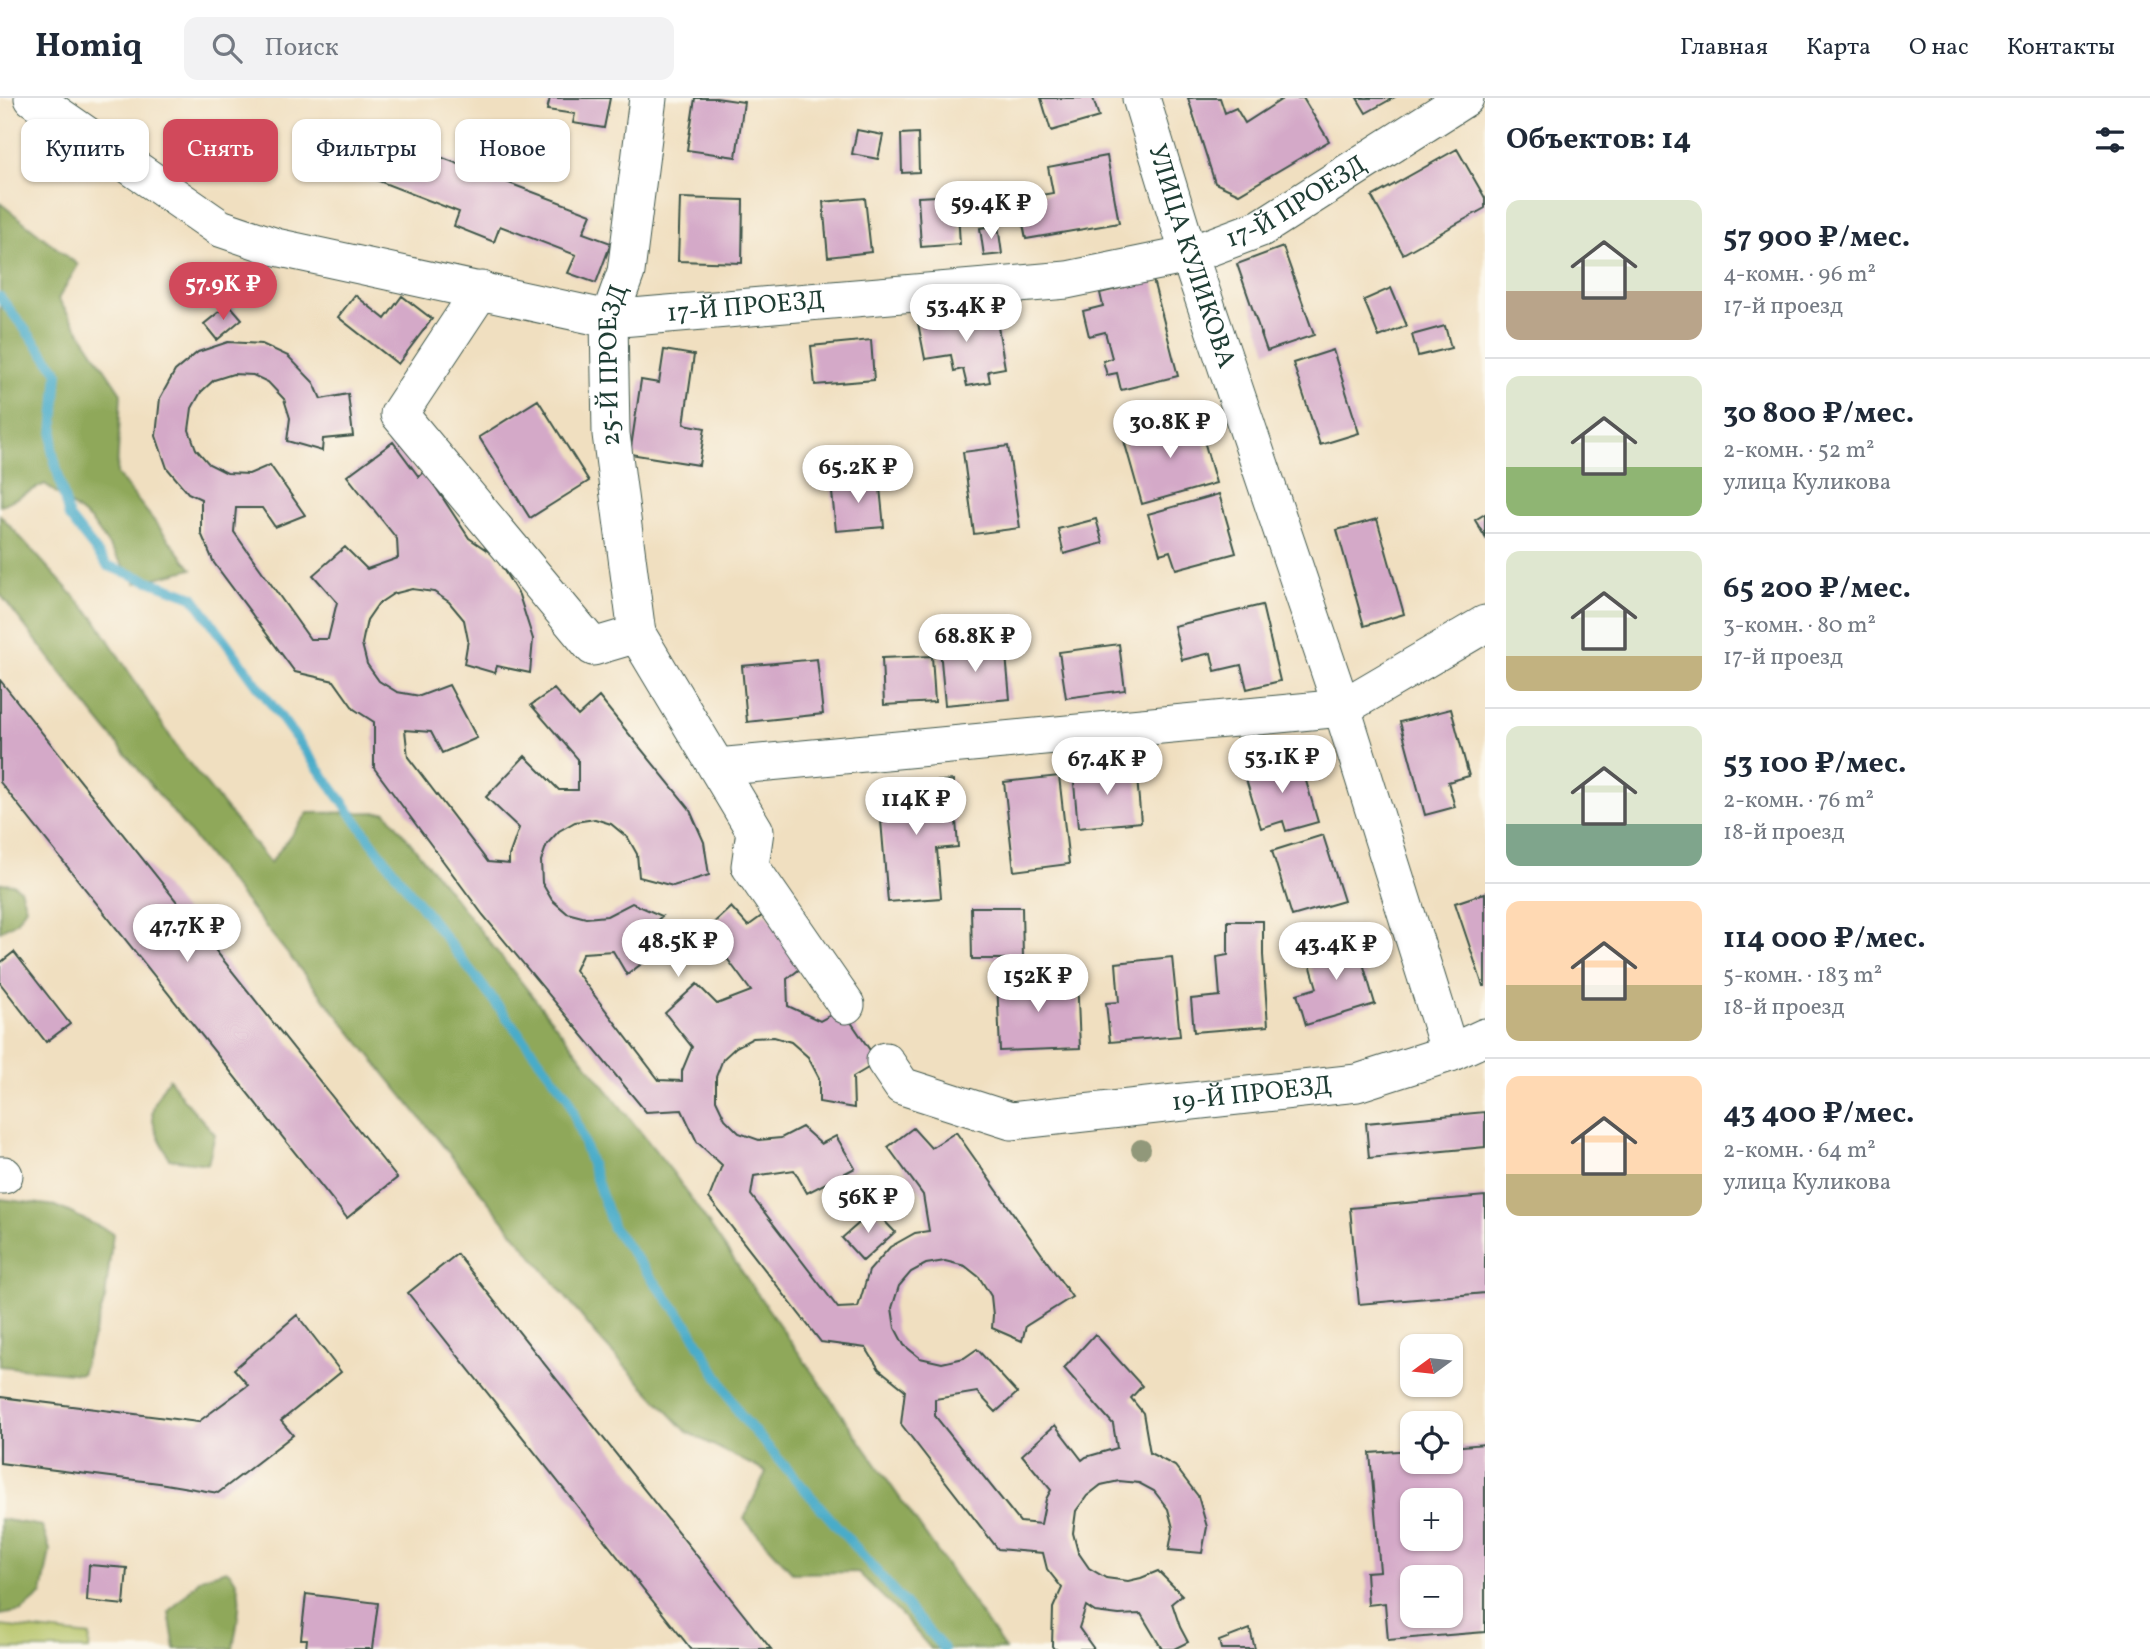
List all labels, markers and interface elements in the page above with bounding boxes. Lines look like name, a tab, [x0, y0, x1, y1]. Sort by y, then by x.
search box	[184, 17, 674, 80]
text: Homiq	[35, 25, 142, 71]
icon: search	[208, 29, 246, 67]
text: Поиск	[264, 30, 339, 66]
text: Главная	[1680, 31, 1768, 65]
text: Карта	[1806, 31, 1871, 65]
text: О нас	[1909, 31, 1969, 65]
text: Контакты	[2007, 31, 2115, 65]
chip: Купить	[21, 119, 149, 182]
chip: Снять	[163, 119, 278, 182]
chip: Фильтры	[292, 119, 441, 182]
chip: Новое	[455, 119, 570, 182]
text: Объектов: 14	[1506, 119, 1691, 161]
icon: filters	[2091, 121, 2129, 159]
street label: УЛИЦА КУЛИКОВА	[1138, 140, 1244, 373]
street label: 17-Й ПРОЕЗД	[1221, 147, 1374, 257]
pin: 59.4K ₽	[926, 181, 1056, 241]
text: 59.4K ₽	[950, 188, 1032, 220]
text: 57 900 ₽/мес.	[1723, 217, 1910, 259]
icon: home	[1562, 228, 1646, 312]
text: 4-комн. · 96 m²	[1723, 259, 1876, 291]
pin: 57.9K ₽	[158, 262, 288, 322]
text: 57.9K ₽	[185, 269, 261, 301]
street label: 25-Й ПРОЕЗД	[591, 279, 638, 449]
street label: 17-Й ПРОЕЗД	[665, 283, 826, 332]
pin: 53.4K ₽	[901, 285, 1031, 344]
text: 53.4K ₽	[926, 291, 1006, 323]
text: 17-й проезд	[1723, 291, 1843, 323]
text: 30 800 ₽/мес.	[1723, 393, 1914, 435]
pin: 30.8K ₽	[1105, 400, 1235, 460]
icon: home	[1562, 404, 1646, 488]
text: 30.8K ₽	[1129, 407, 1211, 439]
text: 2-комн. · 52 m²	[1723, 435, 1875, 467]
pin: 65.2K ₽	[793, 446, 923, 505]
text: 65.2K ₽	[818, 452, 898, 484]
text: улица Куликова	[1723, 467, 1891, 499]
text: 65 200 ₽/мес.	[1723, 568, 1911, 610]
icon: home	[1562, 579, 1646, 663]
text: 3-комн. · 80 m²	[1723, 610, 1876, 642]
pin: 68.8K ₽	[910, 614, 1040, 674]
text: 68.8K ₽	[935, 621, 1015, 653]
text: 17-й проезд	[1723, 642, 1843, 674]
pin: 53.1K ₽	[1217, 736, 1347, 795]
pin: 67.4K ₽	[1042, 738, 1172, 797]
text: 53.1K ₽	[1244, 742, 1320, 774]
text: 53 100 ₽/мес.	[1723, 743, 1906, 785]
text: 67.4K ₽	[1068, 744, 1146, 776]
icon: home	[1562, 754, 1646, 838]
pin: 114K ₽	[859, 778, 973, 837]
text: 114K ₽	[881, 784, 951, 816]
text: 2-комн. · 76 m²	[1723, 785, 1874, 817]
text: 18-й проезд	[1723, 817, 1845, 849]
pin: 47.7K ₽	[122, 904, 252, 964]
text: 47.7K ₽	[149, 911, 225, 943]
text: 114 000 ₽/мес.	[1723, 918, 1926, 960]
pin: 48.5K ₽	[613, 920, 743, 979]
pin: 43.4K ₽	[1271, 922, 1401, 982]
text: 48.5K ₽	[638, 926, 718, 958]
text: 43.4K ₽	[1295, 929, 1377, 961]
icon: home	[1562, 929, 1646, 1013]
pin: 152K ₽	[981, 954, 1095, 1014]
text: 5-комн. · 183 m²	[1723, 960, 1882, 992]
text: 152K ₽	[1003, 961, 1073, 993]
text: 18-й проезд	[1723, 992, 1845, 1024]
street label: 19-Й ПРОЕЗД	[1170, 1068, 1334, 1121]
text: 43 400 ₽/мес.	[1723, 1093, 1915, 1135]
icon: home	[1562, 1104, 1646, 1188]
text: 2-комн. · 64 m²	[1723, 1135, 1876, 1167]
text: улица Куликова	[1723, 1167, 1891, 1199]
pin: 56K ₽	[819, 1176, 917, 1235]
text: 56K ₽	[838, 1182, 898, 1214]
north arrow	[1400, 1334, 1463, 1396]
map controls	[1400, 1334, 1463, 1628]
button: locate	[1400, 1411, 1463, 1474]
button: +	[1400, 1488, 1463, 1551]
button: −	[1400, 1565, 1463, 1628]

